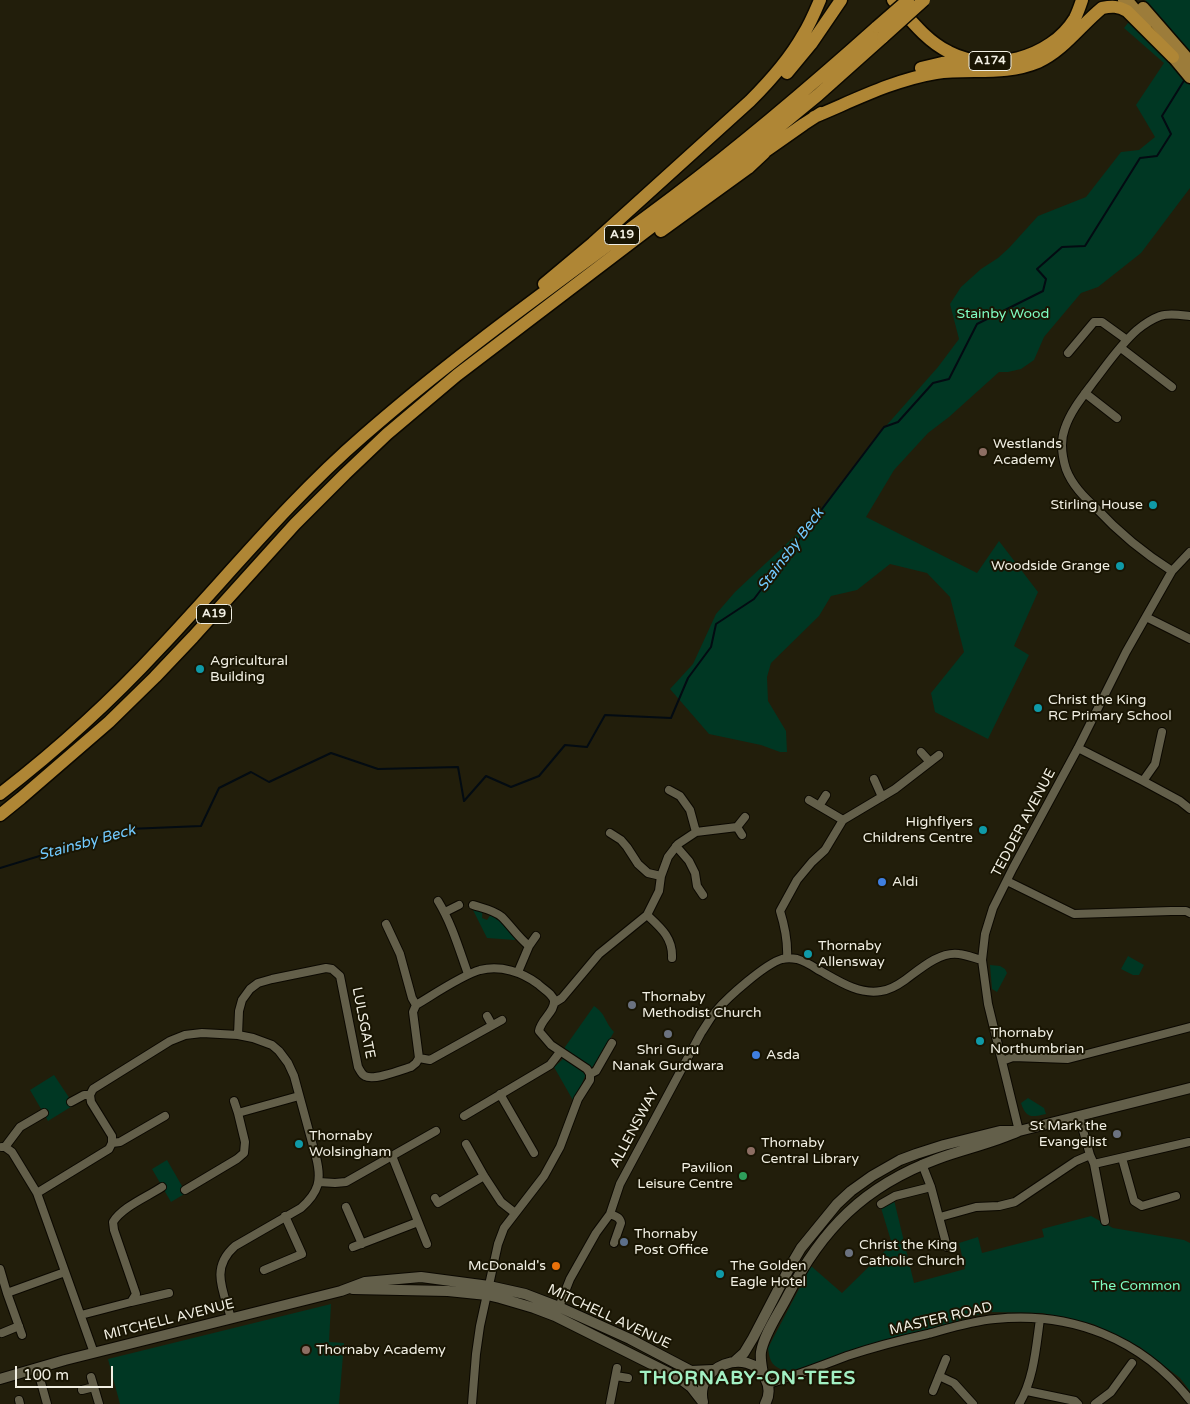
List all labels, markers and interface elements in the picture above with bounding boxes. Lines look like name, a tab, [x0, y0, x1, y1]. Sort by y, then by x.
road number: A174	[969, 51, 1011, 70]
road number: A19	[604, 226, 640, 244]
park label: Stainby Wood	[957, 306, 1049, 322]
place label: Westlands Academy	[993, 436, 1062, 468]
marker: Westlands Academy	[977, 446, 989, 458]
place label: Stirling House	[1050, 497, 1143, 513]
marker: Stirling House	[1147, 499, 1159, 511]
water label: Stainsby Beck	[754, 505, 828, 595]
place label: Woodside Grange	[991, 558, 1110, 574]
marker: Woodside Grange	[1114, 560, 1126, 572]
road number: A19	[196, 604, 232, 624]
place label: Agricultural Building	[210, 653, 288, 686]
marker: Agricultural Building	[194, 663, 206, 675]
place label: Christ the King RC Primary School	[1048, 692, 1172, 724]
marker: Christ the King RC Primary School	[1032, 702, 1044, 714]
street label: TEDDER AVENUE	[988, 766, 1060, 880]
place label: Highflyers Childrens Centre	[863, 814, 973, 846]
water label: Stainsby Beck	[37, 821, 137, 865]
marker: Highflyers Childrens Centre	[977, 824, 989, 836]
place label: Aldi	[892, 874, 918, 890]
marker: Aldi	[876, 876, 888, 888]
place label: Thornaby Allensway	[818, 938, 885, 970]
marker: Thornaby Allensway	[802, 948, 814, 960]
street label: LULSGATE	[348, 986, 378, 1060]
place label: Thornaby Methodist Church	[642, 989, 761, 1022]
marker: Thornaby Methodist Church	[626, 999, 638, 1011]
place label: Thornaby Northumbrian	[990, 1025, 1084, 1058]
marker: Shri Guru Nanak Gurdwara	[662, 1028, 674, 1040]
marker: Thornaby Northumbrian	[974, 1035, 986, 1047]
place label: Shri Guru Nanak Gurdwara	[612, 1042, 724, 1074]
place label: Asda	[766, 1047, 800, 1063]
marker: Asda	[750, 1049, 762, 1061]
street label: ALLENSWAY	[607, 1085, 663, 1171]
place label: St Mark the Evangelist	[1030, 1118, 1107, 1150]
place label: Thornaby Wolsingham	[309, 1128, 391, 1160]
marker: St Mark the Evangelist	[1111, 1128, 1123, 1140]
place label: Thornaby Central Library	[761, 1135, 859, 1168]
marker: Thornaby Wolsingham	[293, 1138, 305, 1150]
marker: Thornaby Central Library	[745, 1145, 757, 1157]
place label: Pavilion Leisure Centre	[637, 1160, 733, 1192]
marker: Pavilion Leisure Centre	[737, 1170, 749, 1182]
place label: Thornaby Post Office	[634, 1226, 709, 1258]
marker: Thornaby Post Office	[618, 1236, 630, 1248]
place label: Christ the King Catholic Church	[859, 1237, 965, 1270]
marker: Christ the King Catholic Church	[843, 1247, 855, 1259]
place label: McDonald's	[468, 1258, 546, 1274]
place label: The Golden Eagle Hotel	[730, 1258, 806, 1290]
marker: McDonald's	[550, 1260, 562, 1272]
marker: The Golden Eagle Hotel	[714, 1268, 726, 1280]
park label: The Common	[1091, 1278, 1181, 1294]
street label: MITCHELL AVENUE	[545, 1281, 673, 1353]
street label: MITCHELL AVENUE	[102, 1296, 236, 1344]
street label: MASTER ROAD	[888, 1299, 994, 1339]
place label: Thornaby Academy	[316, 1342, 446, 1358]
marker: Thornaby Academy	[300, 1344, 312, 1356]
scale bar	[18, 1356, 115, 1388]
text: 100 m	[23, 1366, 69, 1384]
district label: THORNABY-ON-TEES	[638, 1368, 858, 1390]

